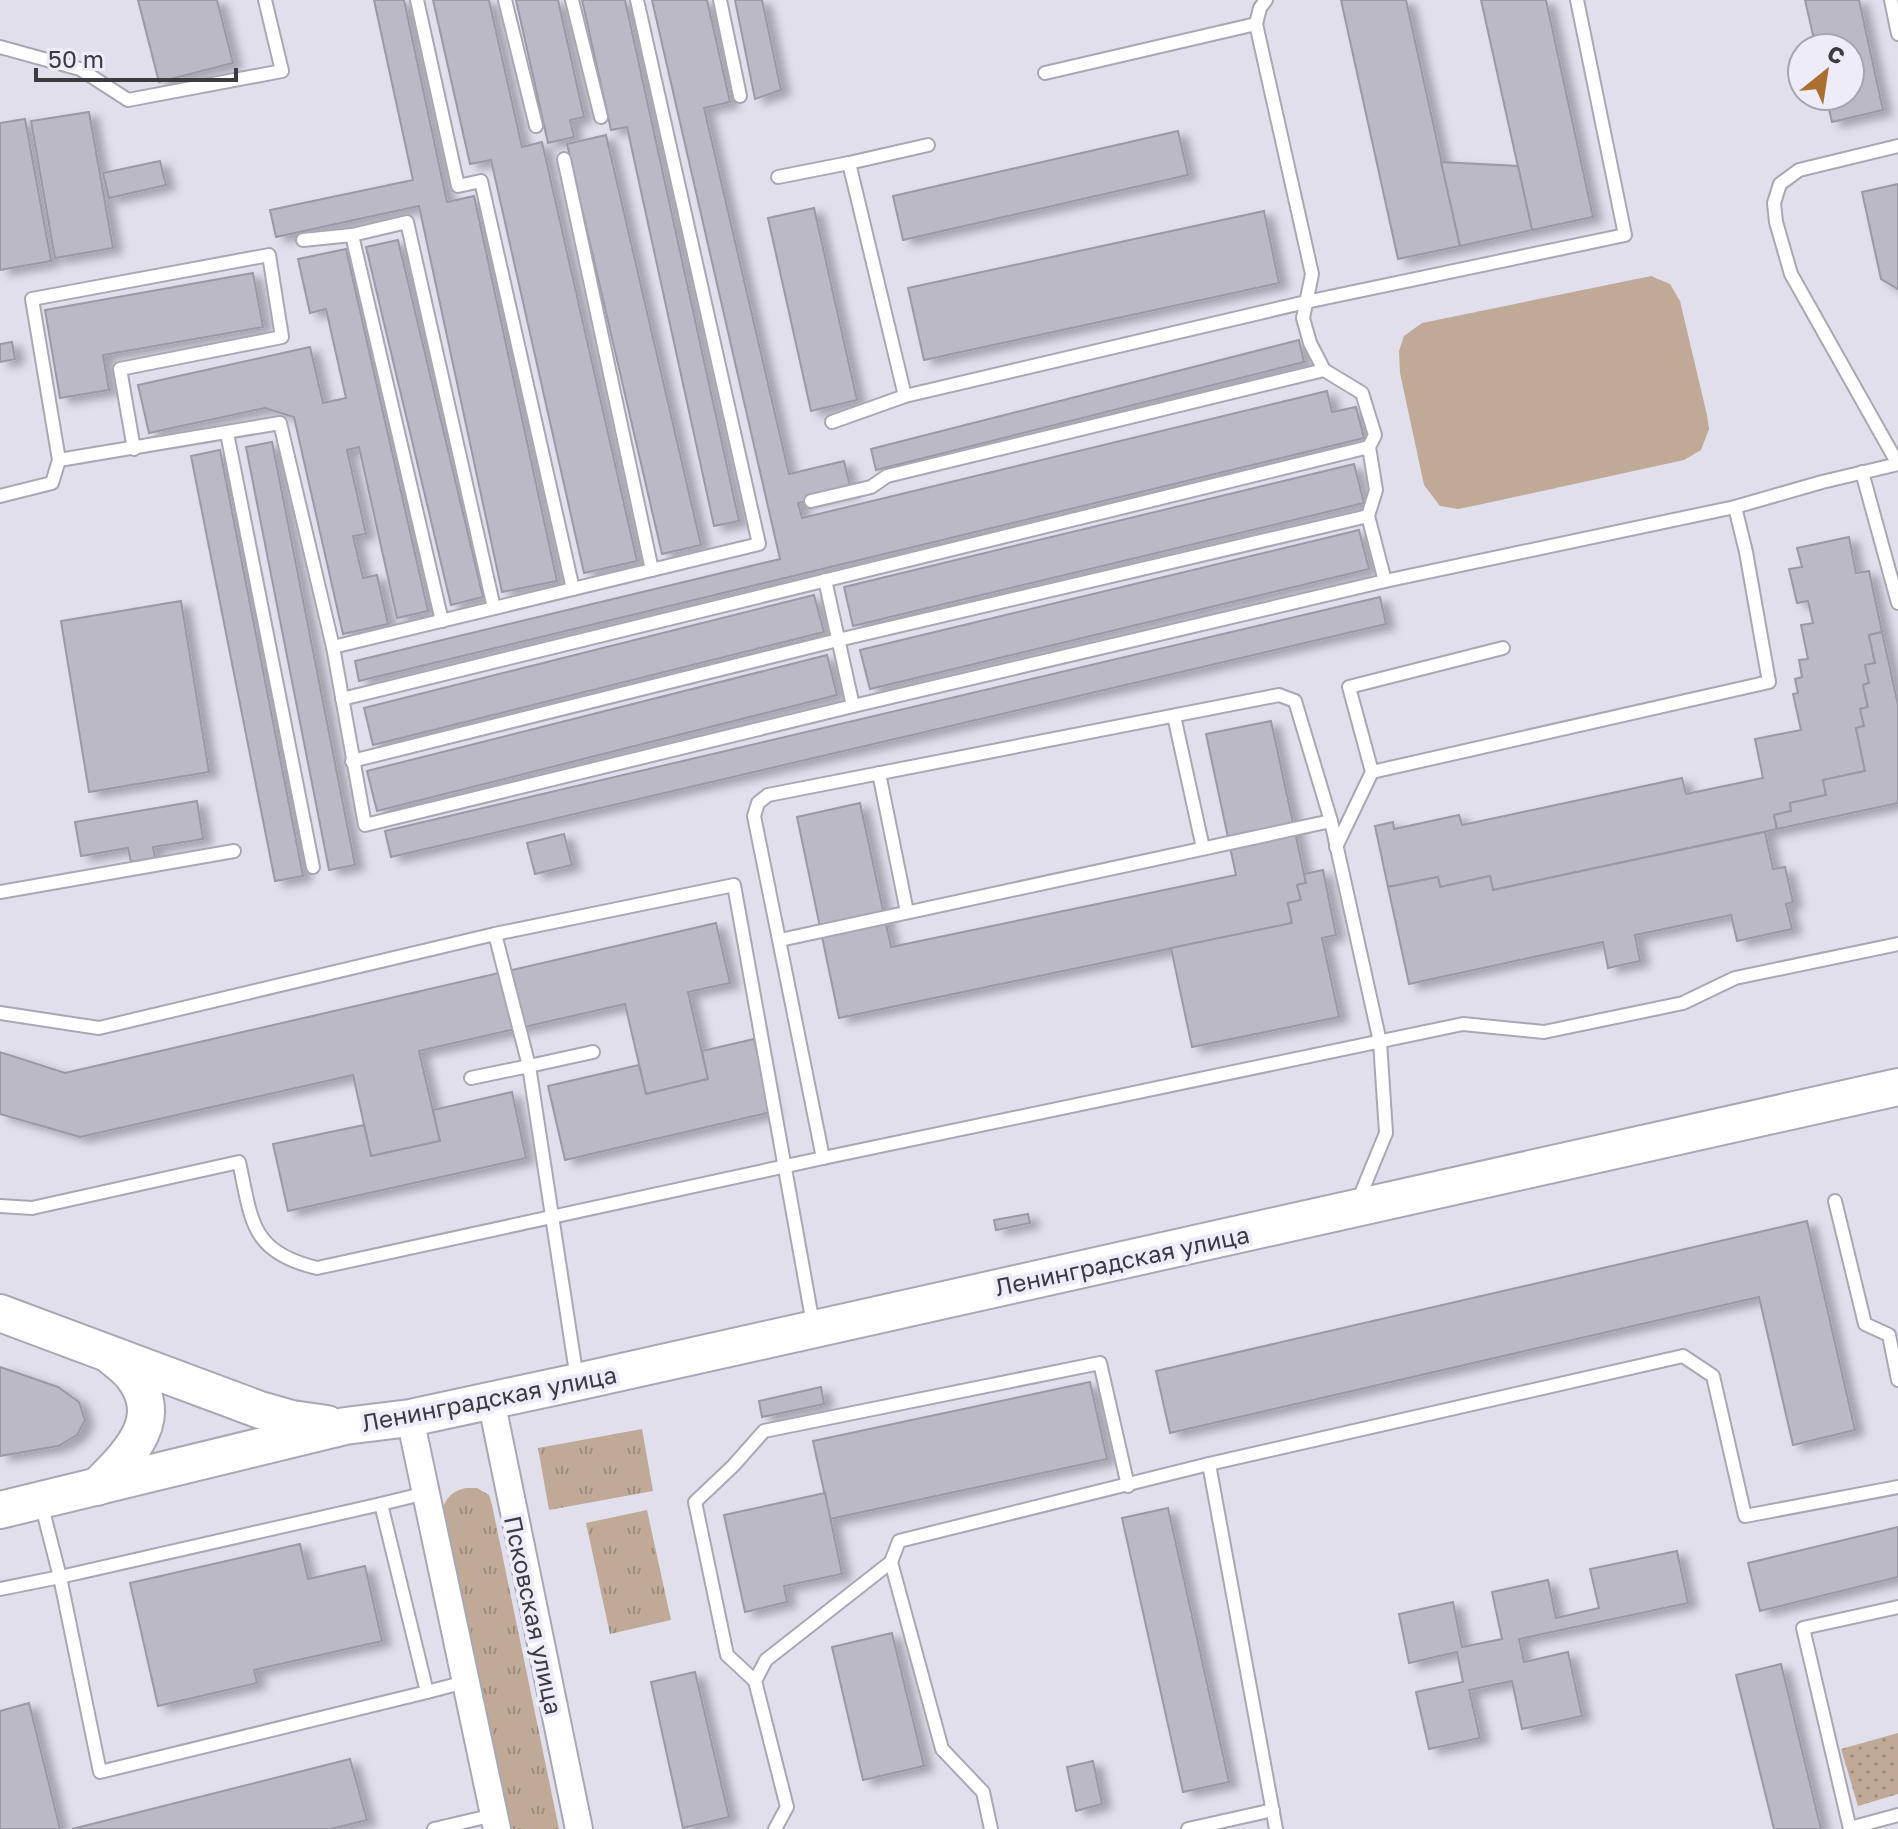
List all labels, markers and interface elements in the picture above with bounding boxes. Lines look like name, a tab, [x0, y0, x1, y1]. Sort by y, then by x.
scale bar	[36, 32, 236, 82]
north arrow	[1786, 32, 1866, 112]
text: С	[1823, 39, 1850, 70]
text: 50 m	[48, 44, 104, 73]
street label: Ленинградская улица	[992, 1219, 1252, 1301]
street label: Ленинградская улица	[359, 1359, 619, 1437]
street label: Псковская улица	[499, 1513, 569, 1717]

